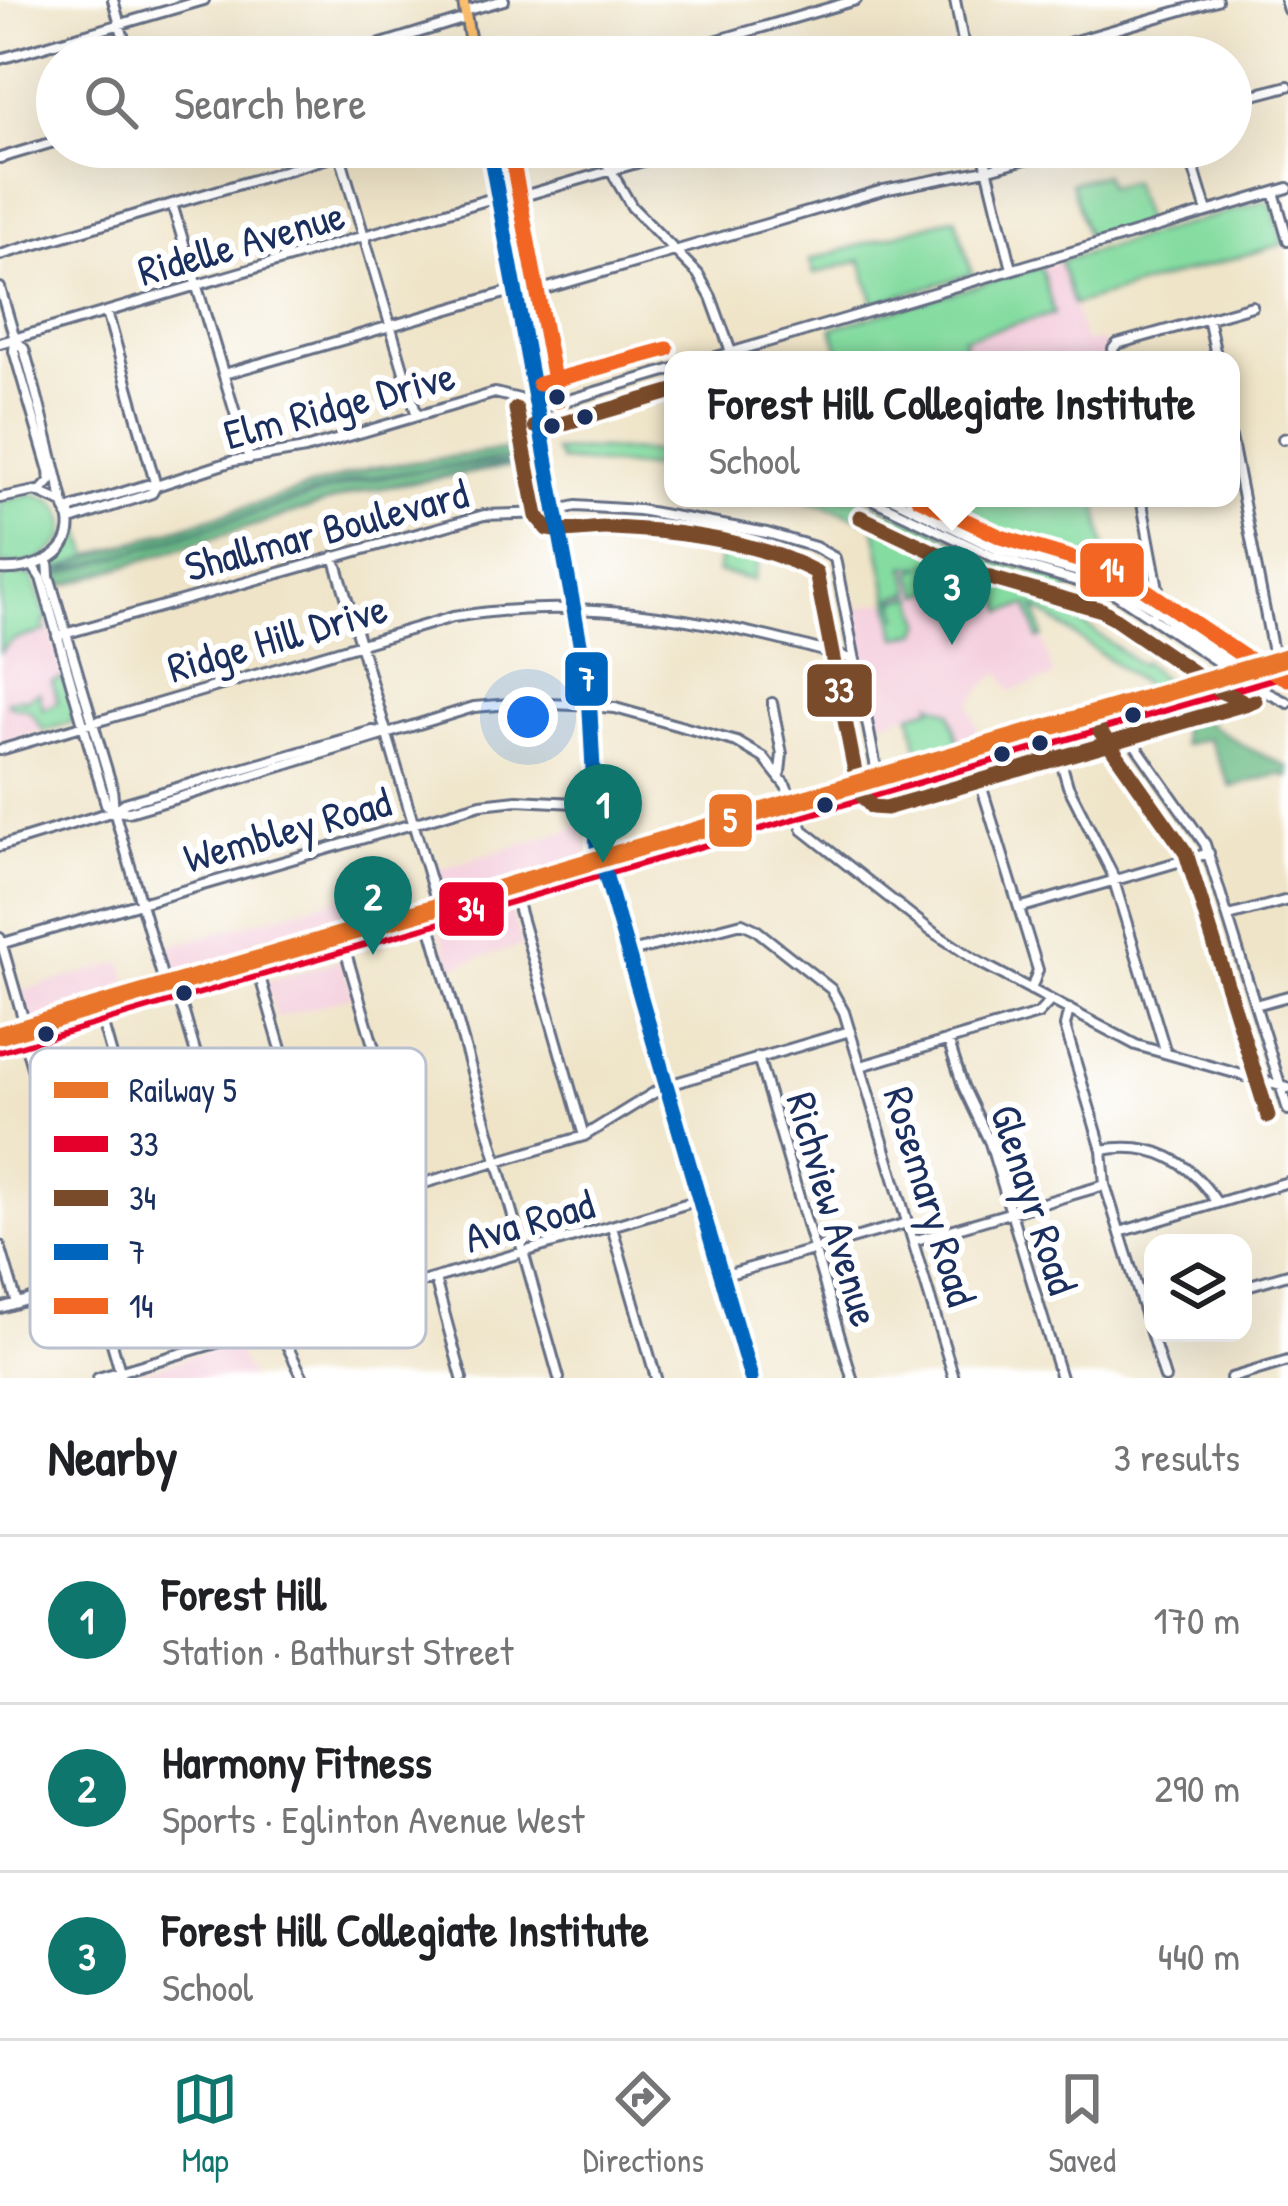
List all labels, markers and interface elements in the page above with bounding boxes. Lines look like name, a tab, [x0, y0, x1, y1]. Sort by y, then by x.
search box	[36, 36, 1252, 168]
icon: search	[78, 69, 144, 135]
text: Search here	[174, 72, 366, 133]
street label: Ridelle Avenue	[131, 185, 351, 299]
street label: Elm Ridge Drive	[217, 346, 461, 462]
popup	[664, 351, 1240, 507]
text: Forest Hill Collegiate Institute	[709, 372, 1195, 433]
unlabelled marker	[546, 386, 568, 408]
unlabelled marker	[574, 406, 596, 428]
unlabelled marker	[541, 415, 563, 437]
text: School	[709, 433, 800, 486]
street label: Shallmar Boulevard	[178, 464, 474, 594]
line badge: 14	[1078, 541, 1146, 599]
pin: 3	[913, 546, 991, 645]
text: 14	[1100, 548, 1124, 592]
street label: Ridge Hill Drive	[161, 578, 393, 696]
line badge: 7	[563, 650, 610, 708]
text: 7	[579, 657, 595, 701]
line badge: 33	[805, 662, 874, 719]
text: 33	[824, 668, 854, 712]
your location	[498, 687, 558, 747]
unlabelled marker	[1122, 704, 1144, 726]
unlabelled marker	[1029, 732, 1051, 754]
unlabelled marker	[991, 743, 1013, 765]
pin: 1	[564, 764, 642, 863]
street label: Wembley Road	[177, 772, 397, 886]
line badge: 5	[707, 792, 754, 849]
unlabelled marker	[814, 794, 836, 816]
text: 5	[723, 798, 737, 842]
pin: 2	[334, 856, 412, 955]
line badge: 34	[437, 880, 506, 938]
text: 34	[457, 887, 485, 931]
unlabelled marker	[173, 982, 195, 1004]
unlabelled marker	[35, 1023, 57, 1045]
legend	[30, 1048, 426, 1348]
text: Railway 5	[129, 1068, 237, 1113]
street label: Rosemary Road	[871, 1079, 991, 1313]
street label: Richview Avenue	[773, 1085, 895, 1333]
street label: Glenayr Road	[978, 1097, 1092, 1301]
text: 33	[129, 1122, 159, 1166]
street label: Ava Road	[458, 1174, 600, 1266]
text: 34	[129, 1176, 156, 1220]
text: 7	[129, 1230, 145, 1274]
map controls	[1144, 1234, 1252, 1342]
button: layers	[1144, 1234, 1252, 1342]
text: 14	[129, 1284, 153, 1328]
text: Nearby	[48, 1422, 178, 1491]
text: 3 results	[1114, 1430, 1240, 1483]
text: Forest Hill	[162, 1563, 326, 1624]
text: 1	[80, 1593, 94, 1646]
text: 170 m	[1154, 1593, 1240, 1646]
text: Station · Bathurst Street	[162, 1624, 514, 1677]
text: Harmony Fitness	[162, 1731, 432, 1792]
text: 2	[78, 1761, 96, 1814]
text: 290 m	[1154, 1761, 1240, 1814]
text: Sports · Eglinton Avenue West	[162, 1792, 584, 1845]
text: Forest Hill Collegiate Institute	[162, 1899, 649, 1960]
text: 3	[78, 1929, 96, 1982]
text: 440 m	[1158, 1929, 1240, 1982]
text: School	[162, 1960, 253, 2013]
tab: Map	[172, 2066, 238, 2182]
tab: Directions	[583, 2066, 704, 2182]
tab: Saved	[1048, 2066, 1116, 2182]

